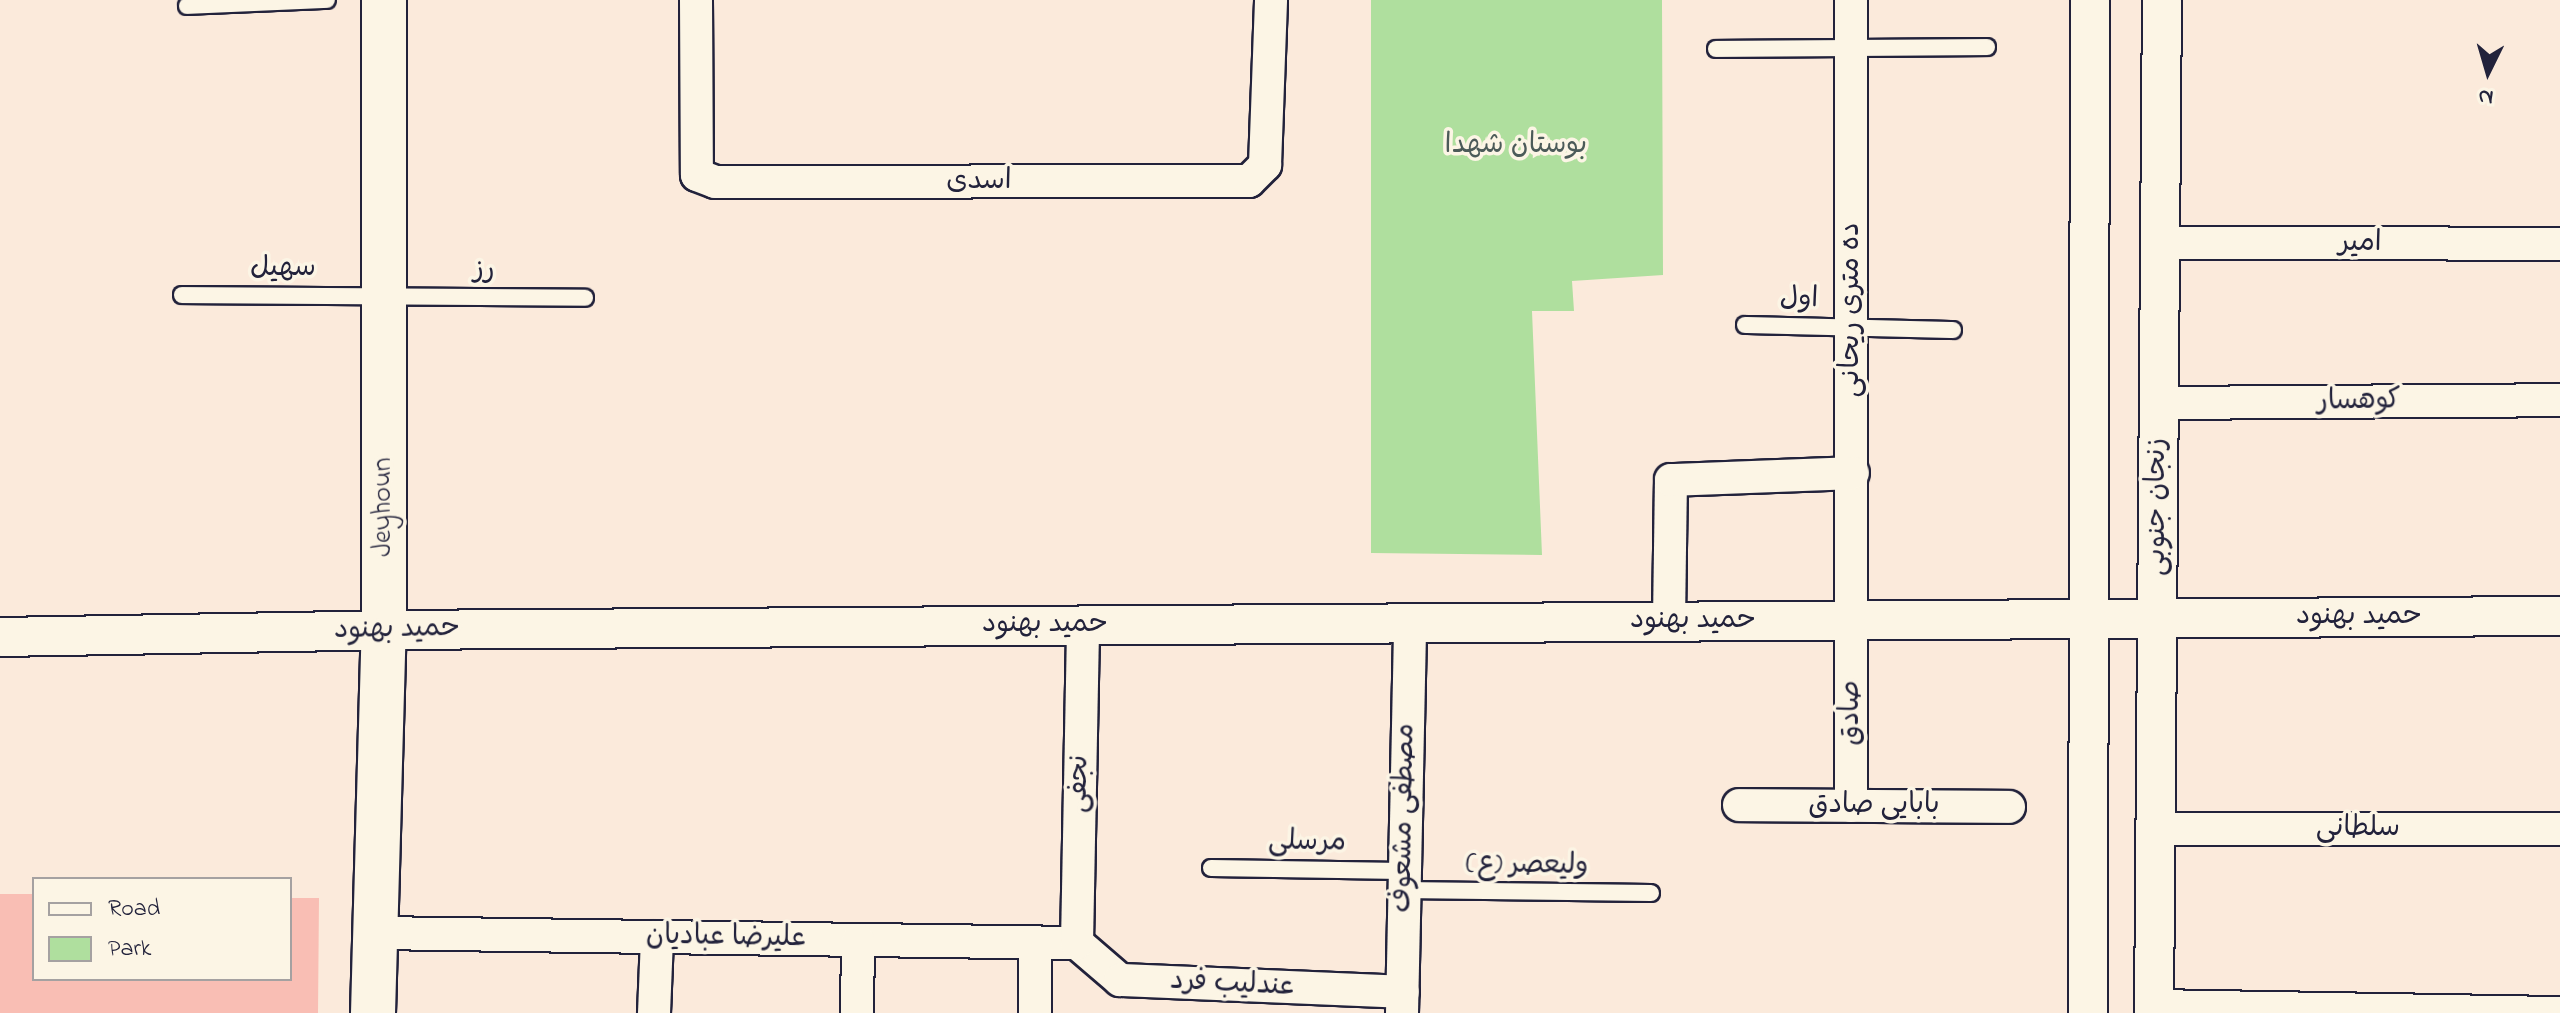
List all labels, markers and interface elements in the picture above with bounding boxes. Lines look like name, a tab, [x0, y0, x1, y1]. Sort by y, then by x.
north arrow	[2448, 32, 2528, 112]
text: N	[2477, 79, 2495, 112]
park label: بوستان شهدا	[1445, 129, 1587, 163]
street label: اسدی	[946, 165, 1012, 199]
street label: ده متری ریحانی	[1835, 223, 1869, 397]
street label: امیر	[2338, 227, 2382, 261]
street label: سهیل	[250, 252, 316, 286]
street label: رز	[473, 254, 495, 288]
street label: اول	[1779, 283, 1819, 317]
street label: کوهسار	[2317, 384, 2401, 420]
street label: زنجان جنوبی	[2141, 438, 2175, 576]
street label: Jeyhoun	[367, 457, 401, 557]
street label: حمید بهنود	[2296, 600, 2422, 634]
street label: حمید بهنود	[1630, 604, 1756, 638]
street label: حمید بهنود	[982, 608, 1108, 642]
street label: حمید بهنود	[334, 612, 460, 648]
street label: صادق	[1835, 680, 1869, 746]
street label: مصطفی مشعوف	[1387, 723, 1423, 913]
street label: نجفی	[1063, 755, 1097, 813]
street label: بابایی صادق	[1808, 789, 1940, 823]
street label: سلطانی	[2316, 812, 2400, 846]
street label: مرسلی	[1268, 826, 1346, 860]
street label: ولیعصر (ع)	[1465, 848, 1589, 884]
legend	[32, 877, 292, 981]
text: Road	[108, 892, 160, 927]
street label: علیرضا عبادیان	[646, 920, 806, 956]
text: Park	[108, 932, 151, 967]
street label: عندلیب فرد	[1169, 965, 1297, 1005]

